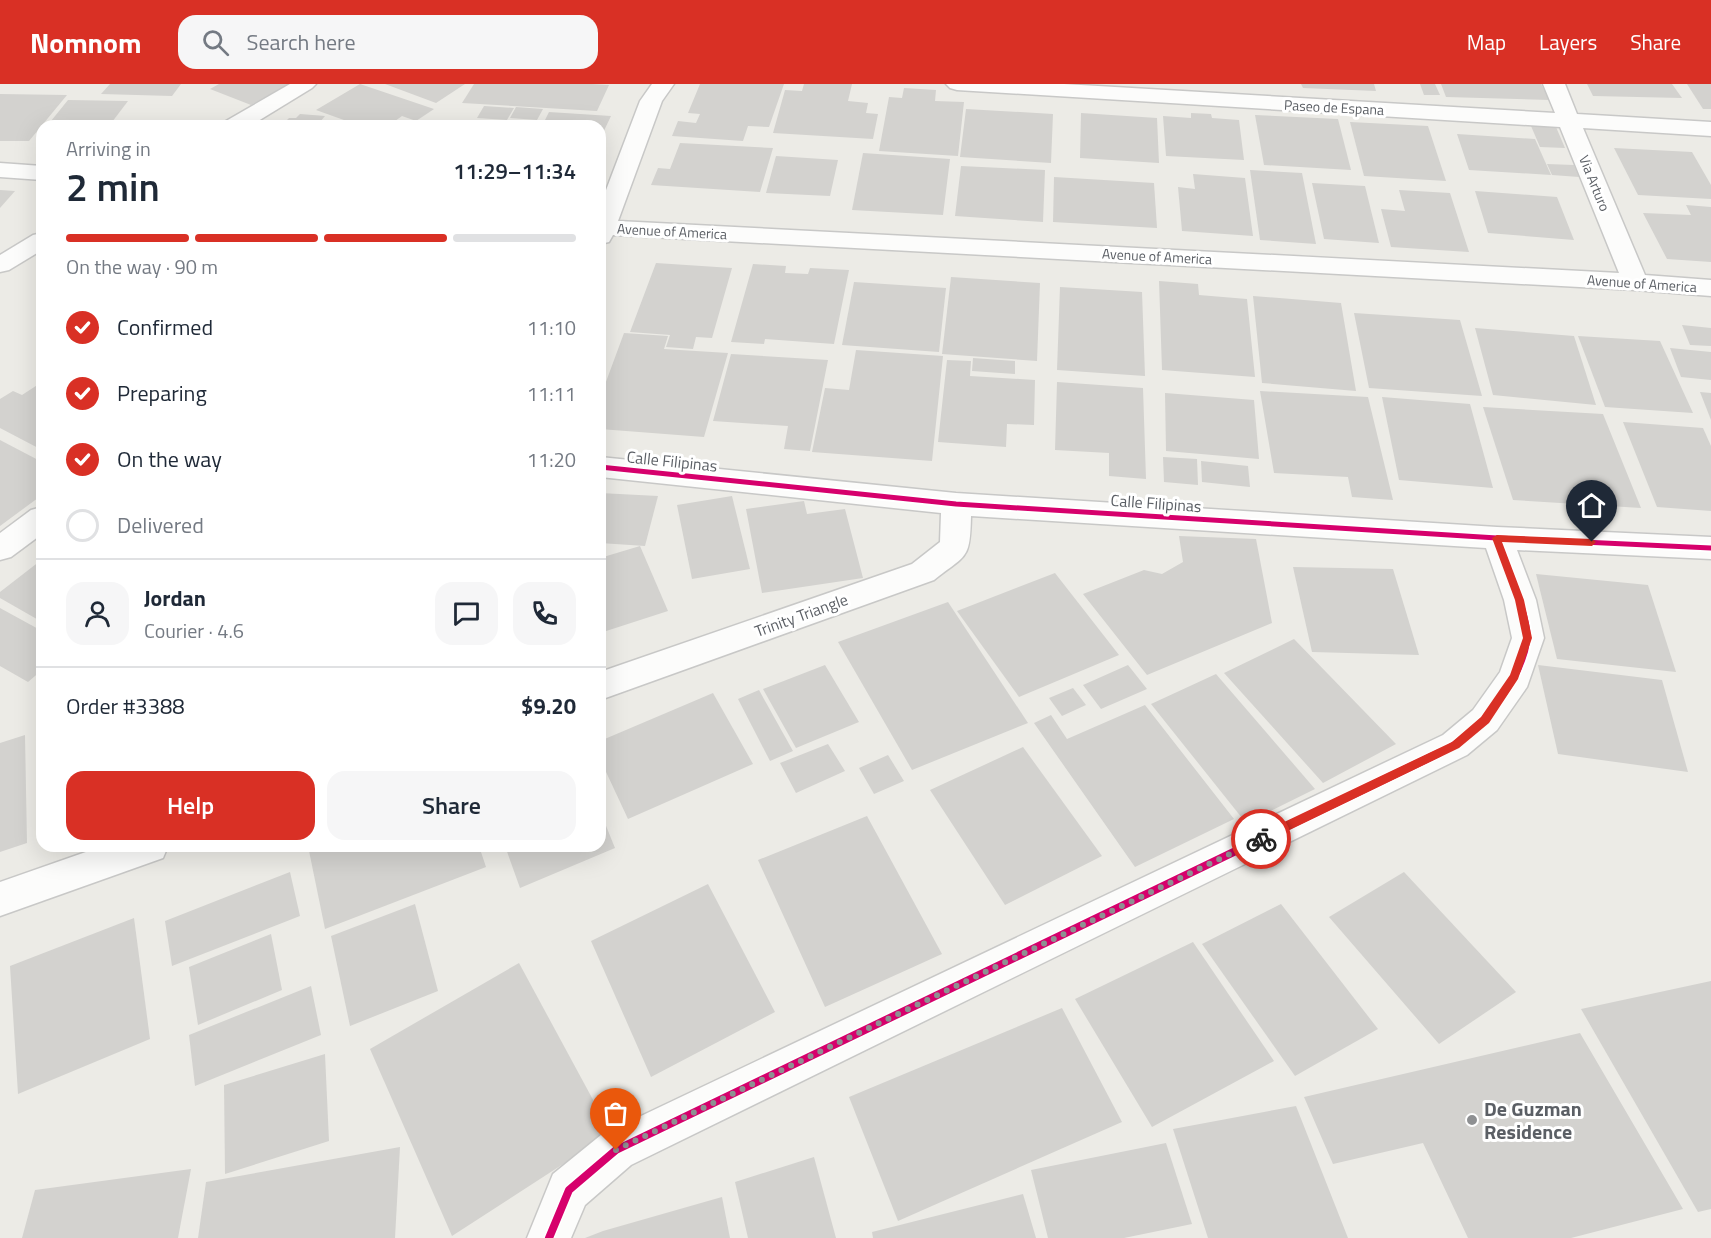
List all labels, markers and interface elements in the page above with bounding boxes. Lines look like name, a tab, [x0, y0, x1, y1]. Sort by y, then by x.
search box	[178, 15, 598, 69]
text: Nomnom	[30, 21, 142, 64]
text: Search here	[247, 25, 356, 59]
icon: search	[199, 26, 232, 59]
text: Map	[1467, 26, 1506, 58]
text: Layers	[1539, 26, 1597, 58]
text: Share	[1630, 26, 1681, 58]
street label: Paseo de Espana	[1284, 94, 1384, 120]
text: Arriving in	[66, 133, 151, 164]
street label: Via Arturo	[1574, 152, 1616, 214]
text: 11:29–11:34	[453, 154, 576, 188]
text: 2 min	[66, 157, 160, 216]
street label: Avenue of America	[616, 218, 728, 244]
street label: Avenue of America	[1101, 243, 1213, 269]
text: On the way · 90 m	[66, 251, 218, 282]
street label: Avenue of America	[1586, 269, 1698, 297]
text: Confirmed	[117, 310, 213, 344]
icon: check	[66, 311, 99, 344]
text: 11:10	[527, 312, 576, 343]
text: Preparing	[117, 376, 207, 410]
icon: check	[66, 377, 99, 410]
text: 11:11	[527, 378, 576, 409]
text: On the way	[117, 442, 222, 476]
icon: check	[66, 443, 99, 476]
text: 11:20	[527, 444, 576, 475]
street label: Calle Filipinas	[626, 444, 718, 478]
pin	[1566, 480, 1617, 542]
street label: Calle Filipinas	[1110, 488, 1202, 518]
icon: home	[1575, 489, 1608, 522]
text: Delivered	[117, 508, 204, 542]
text: Jordan	[144, 581, 206, 615]
button: person	[66, 582, 129, 645]
button: chat	[435, 582, 498, 645]
button: phone	[513, 582, 576, 645]
street label: Trinity Triangle	[751, 587, 851, 643]
text: Courier · 4.6	[144, 615, 244, 646]
text: Order #3388	[66, 689, 185, 723]
text: $9.20	[521, 689, 576, 723]
button: Help	[66, 771, 315, 840]
button: Share	[327, 771, 576, 840]
courier	[1231, 809, 1291, 869]
icon: bike	[1245, 823, 1278, 856]
pin	[590, 1088, 641, 1150]
place label: De Guzman Residence	[1484, 1093, 1582, 1147]
icon: bag	[599, 1097, 632, 1130]
marker: De Guzman Residence	[1465, 1113, 1479, 1127]

